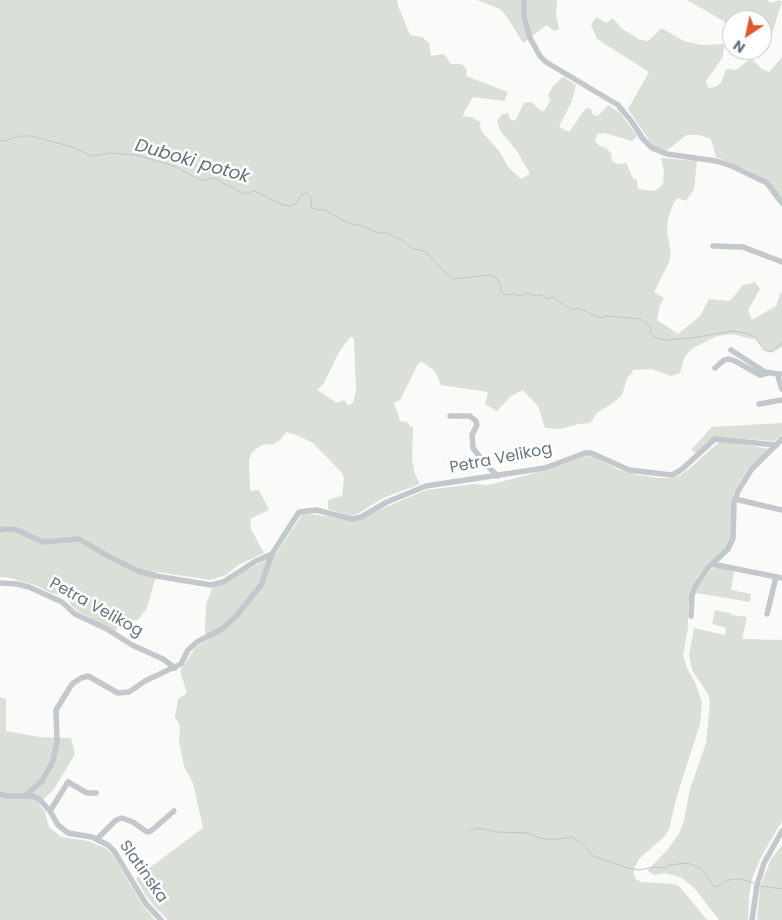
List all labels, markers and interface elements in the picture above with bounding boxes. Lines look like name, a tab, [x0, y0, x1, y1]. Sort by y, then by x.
north arrow	[722, 10, 772, 60]
text: N	[729, 35, 749, 58]
water label: Duboki potok	[132, 135, 252, 189]
street label: Petra Velikog	[448, 440, 554, 478]
street label: Petra Velikog	[46, 574, 146, 642]
street label: Slatinska	[115, 837, 171, 907]

